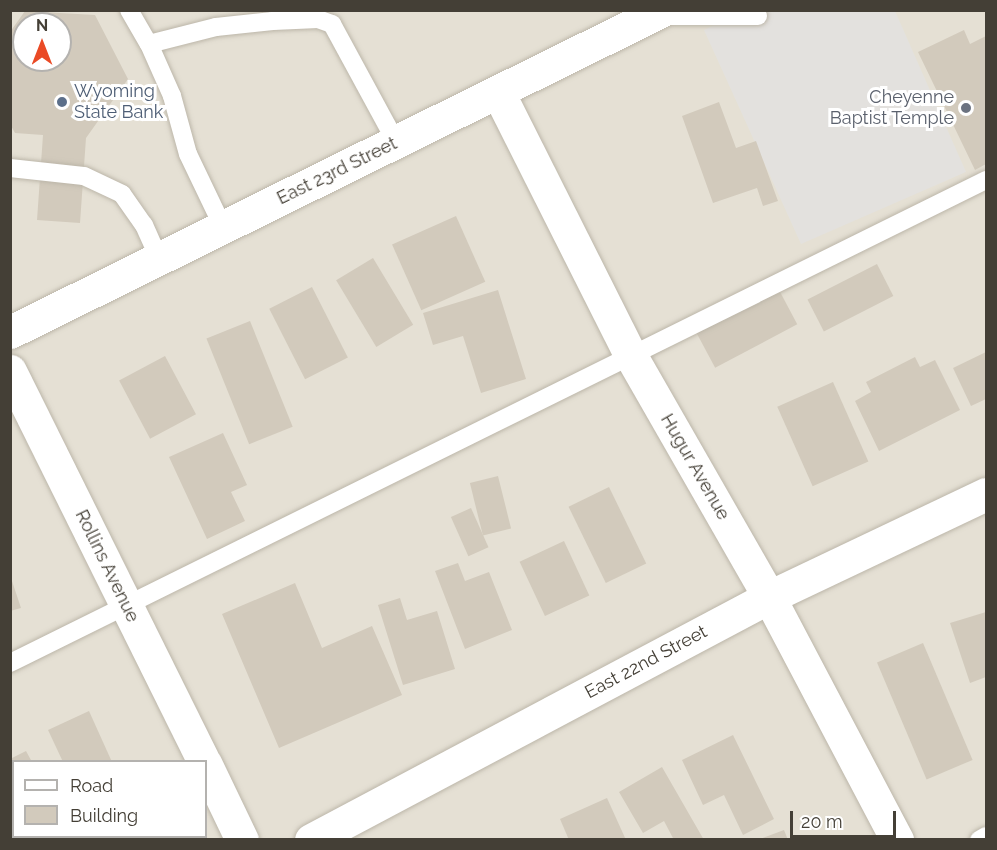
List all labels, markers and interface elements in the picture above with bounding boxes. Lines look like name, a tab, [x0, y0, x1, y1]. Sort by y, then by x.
north arrow	[12, 12, 72, 72]
text: N	[36, 16, 48, 35]
place label: Wyoming State Bank	[74, 81, 163, 124]
place label: Cheyenne Baptist Temple	[829, 87, 954, 130]
marker: Wyoming State Bank	[55, 95, 69, 109]
marker: Cheyenne Baptist Temple	[959, 101, 973, 115]
street label: East 23rd Street	[273, 133, 401, 209]
street label: Hugur Avenue	[656, 410, 734, 524]
street label: Rollins Avenue	[70, 506, 144, 626]
street label: East 22nd Street	[581, 621, 711, 703]
legend	[12, 760, 207, 838]
text: Road	[70, 775, 113, 796]
scale bar	[793, 799, 900, 837]
text: Building	[70, 805, 138, 826]
text: 20 m	[801, 811, 843, 832]

